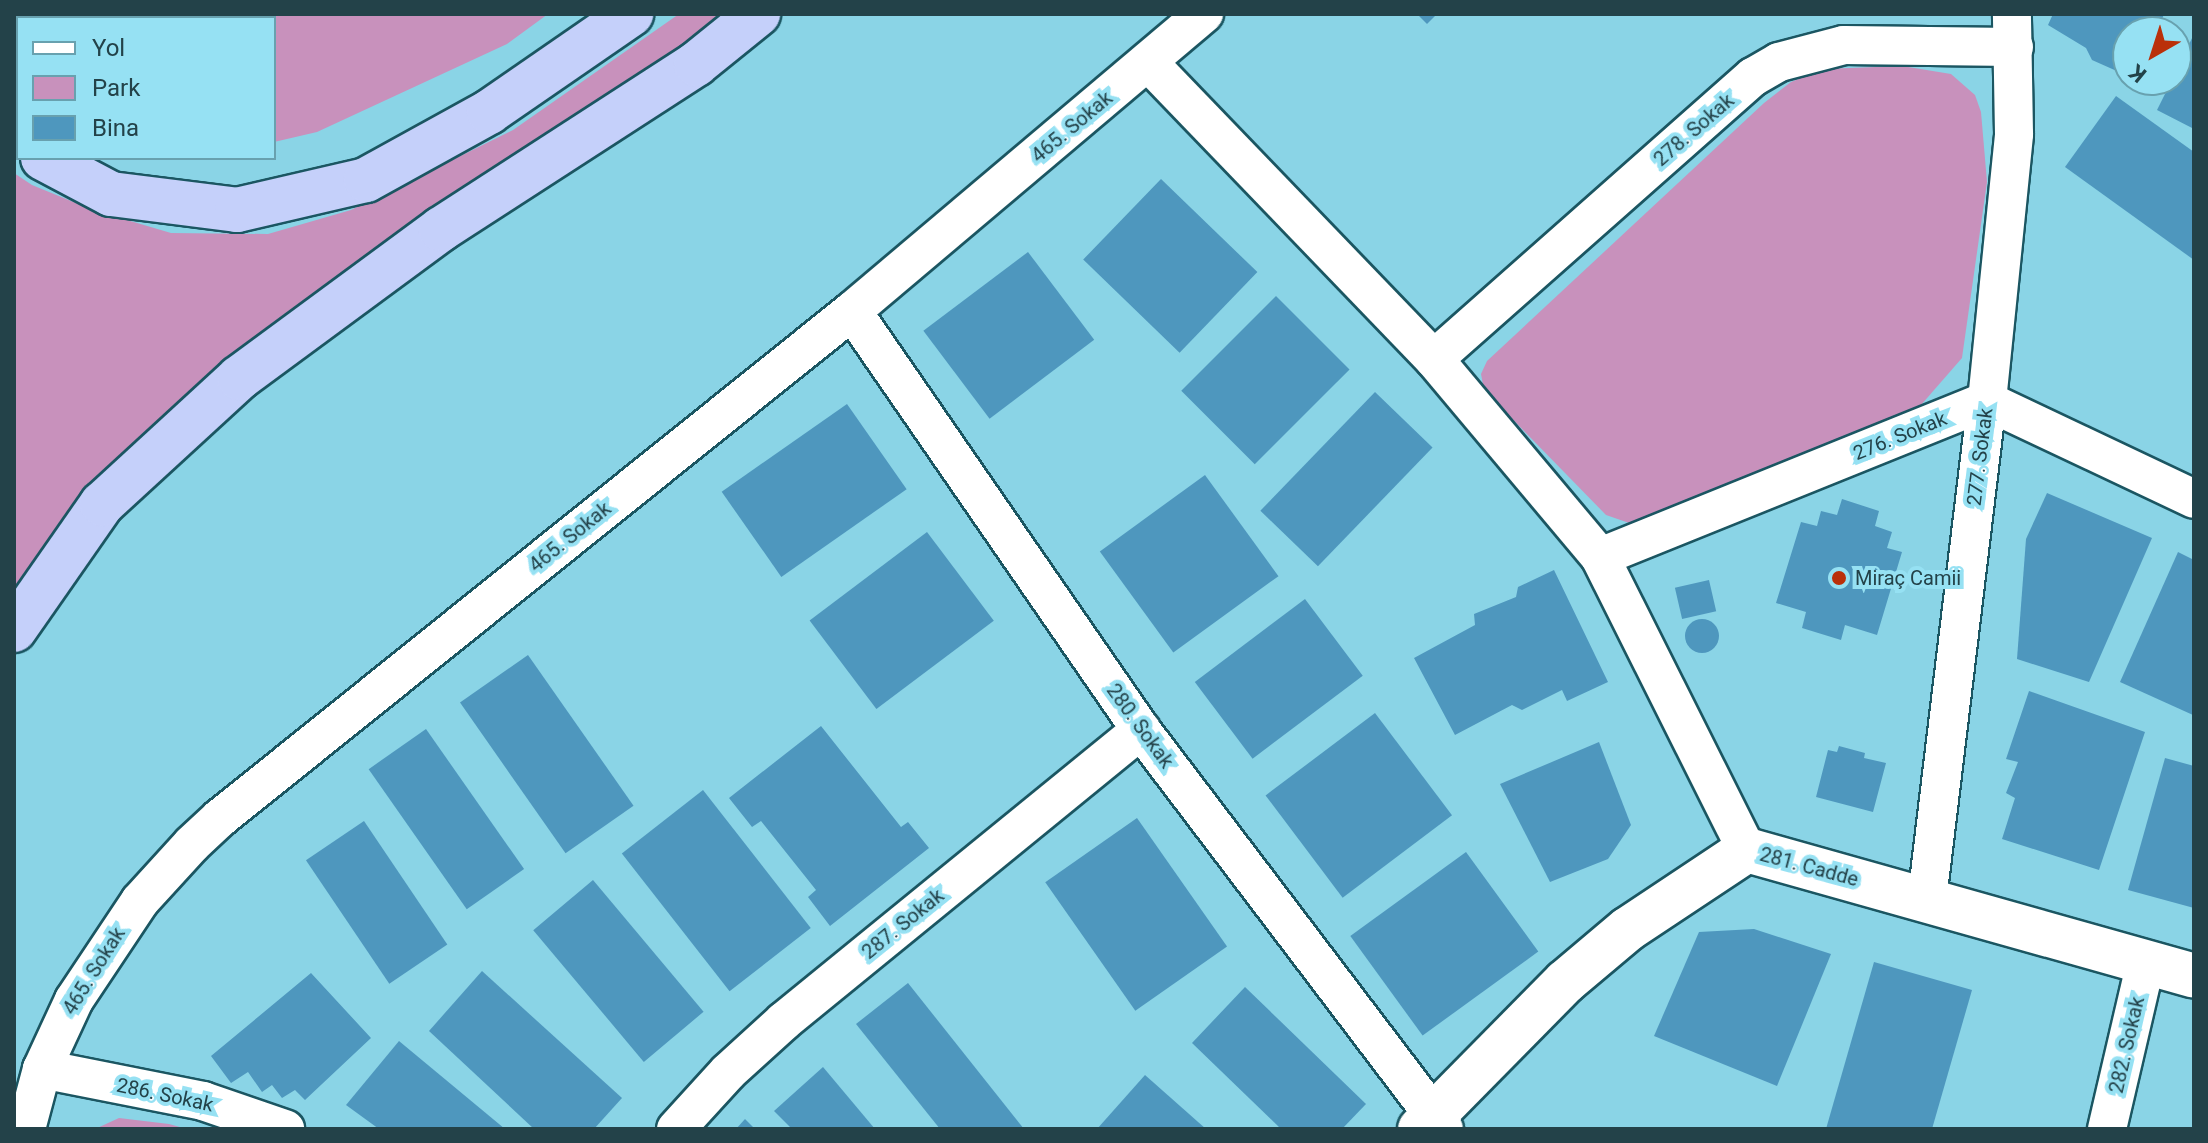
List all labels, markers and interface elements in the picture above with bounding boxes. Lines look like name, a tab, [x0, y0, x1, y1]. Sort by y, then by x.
legend	[16, 16, 276, 160]
north arrow	[2112, 16, 2192, 96]
text: Yol	[92, 34, 125, 62]
text: K	[2125, 59, 2151, 88]
text: Park	[92, 74, 140, 102]
street label: 465. Sokak	[1027, 86, 1117, 168]
street label: 278. Sokak	[1649, 89, 1739, 171]
text: Bina	[92, 114, 139, 142]
street label: 276. Sokak	[1850, 406, 1950, 466]
street label: 277. Sokak	[1962, 407, 1998, 507]
street label: 465. Sokak	[524, 497, 616, 577]
place label: Miraç Camii	[1855, 566, 1961, 590]
marker: Miraç Camii	[1830, 569, 1848, 587]
street label: 280. Sokak	[1101, 679, 1179, 773]
street label: 281. Cadde	[1757, 842, 1861, 892]
street label: 287. Sokak	[857, 884, 949, 964]
street label: 465. Sokak	[58, 923, 130, 1019]
street label: 282. Sokak	[2104, 994, 2150, 1096]
street label: 286. Sokak	[114, 1073, 216, 1117]

